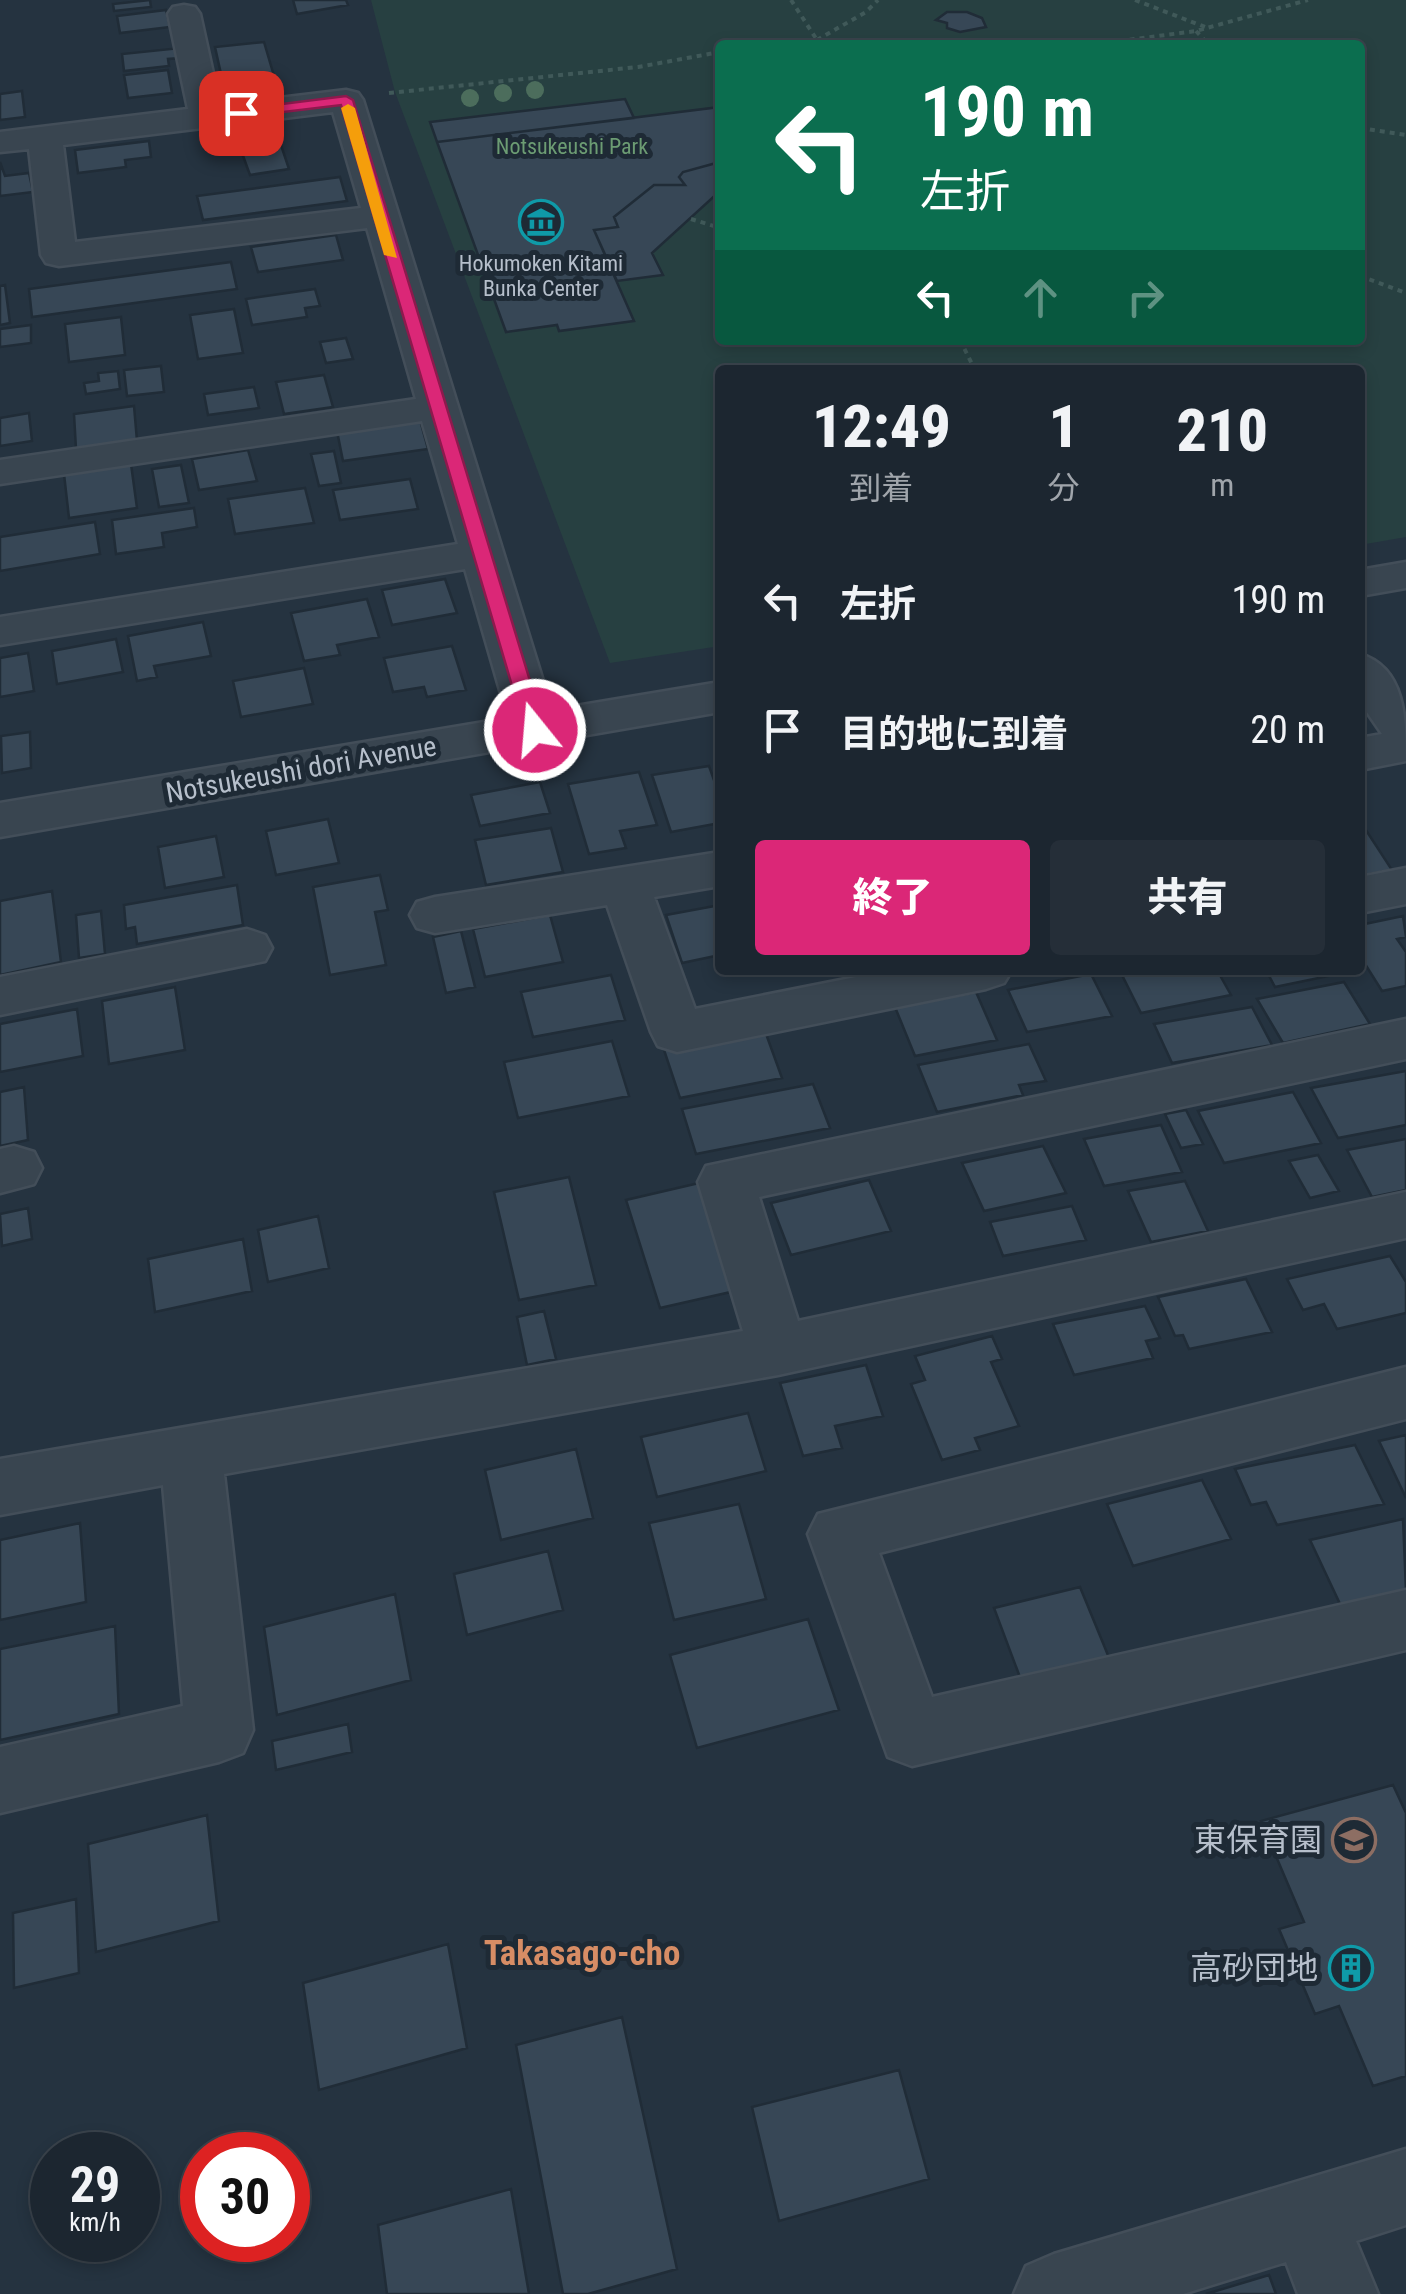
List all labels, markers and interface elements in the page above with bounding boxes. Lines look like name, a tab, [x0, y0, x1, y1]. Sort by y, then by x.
pin	[199, 71, 284, 156]
text: 190 m	[920, 71, 1094, 153]
icon: left	[755, 80, 885, 210]
icon: arrive	[214, 86, 269, 141]
park label: Notsukeushi Park	[496, 134, 648, 159]
text: 左折	[920, 165, 1010, 218]
museum icon: Hokumoken Kitami Bunka Center	[518, 199, 564, 245]
place label: Hokumoken Kitami Bunka Center	[459, 251, 623, 301]
icon: left	[908, 270, 963, 325]
icon: ahead	[1013, 270, 1068, 325]
icon: right	[1118, 270, 1173, 325]
text: 12:49	[812, 391, 951, 462]
text: 1	[1048, 391, 1079, 462]
text: 210	[1177, 395, 1268, 466]
text: m	[1210, 466, 1234, 504]
text: 到着	[849, 469, 913, 507]
text: 分	[1048, 469, 1080, 507]
icon: left	[755, 573, 810, 628]
text: 190 m	[1231, 578, 1325, 622]
text: 左折	[840, 582, 916, 626]
position arrow	[483, 678, 587, 782]
icon: arrive	[755, 703, 810, 758]
text: 20 m	[1250, 708, 1325, 752]
text: 目的地に到着	[840, 712, 1068, 756]
street label: Notsukeushi dori Avenue	[163, 729, 439, 810]
button: 終了	[755, 840, 1030, 955]
button: 共有	[1050, 840, 1325, 955]
school or university icon: 東保育園	[1331, 1817, 1377, 1863]
place label: 東保育園	[1194, 1821, 1322, 1859]
district label: Takasago-cho	[484, 1933, 680, 1974]
building icon: 高砂団地	[1328, 1945, 1374, 1991]
place label: 高砂団地	[1190, 1949, 1318, 1987]
speed limit sign: 30	[180, 2132, 310, 2262]
text: 29	[70, 2156, 120, 2214]
text: km/h	[69, 2208, 121, 2237]

